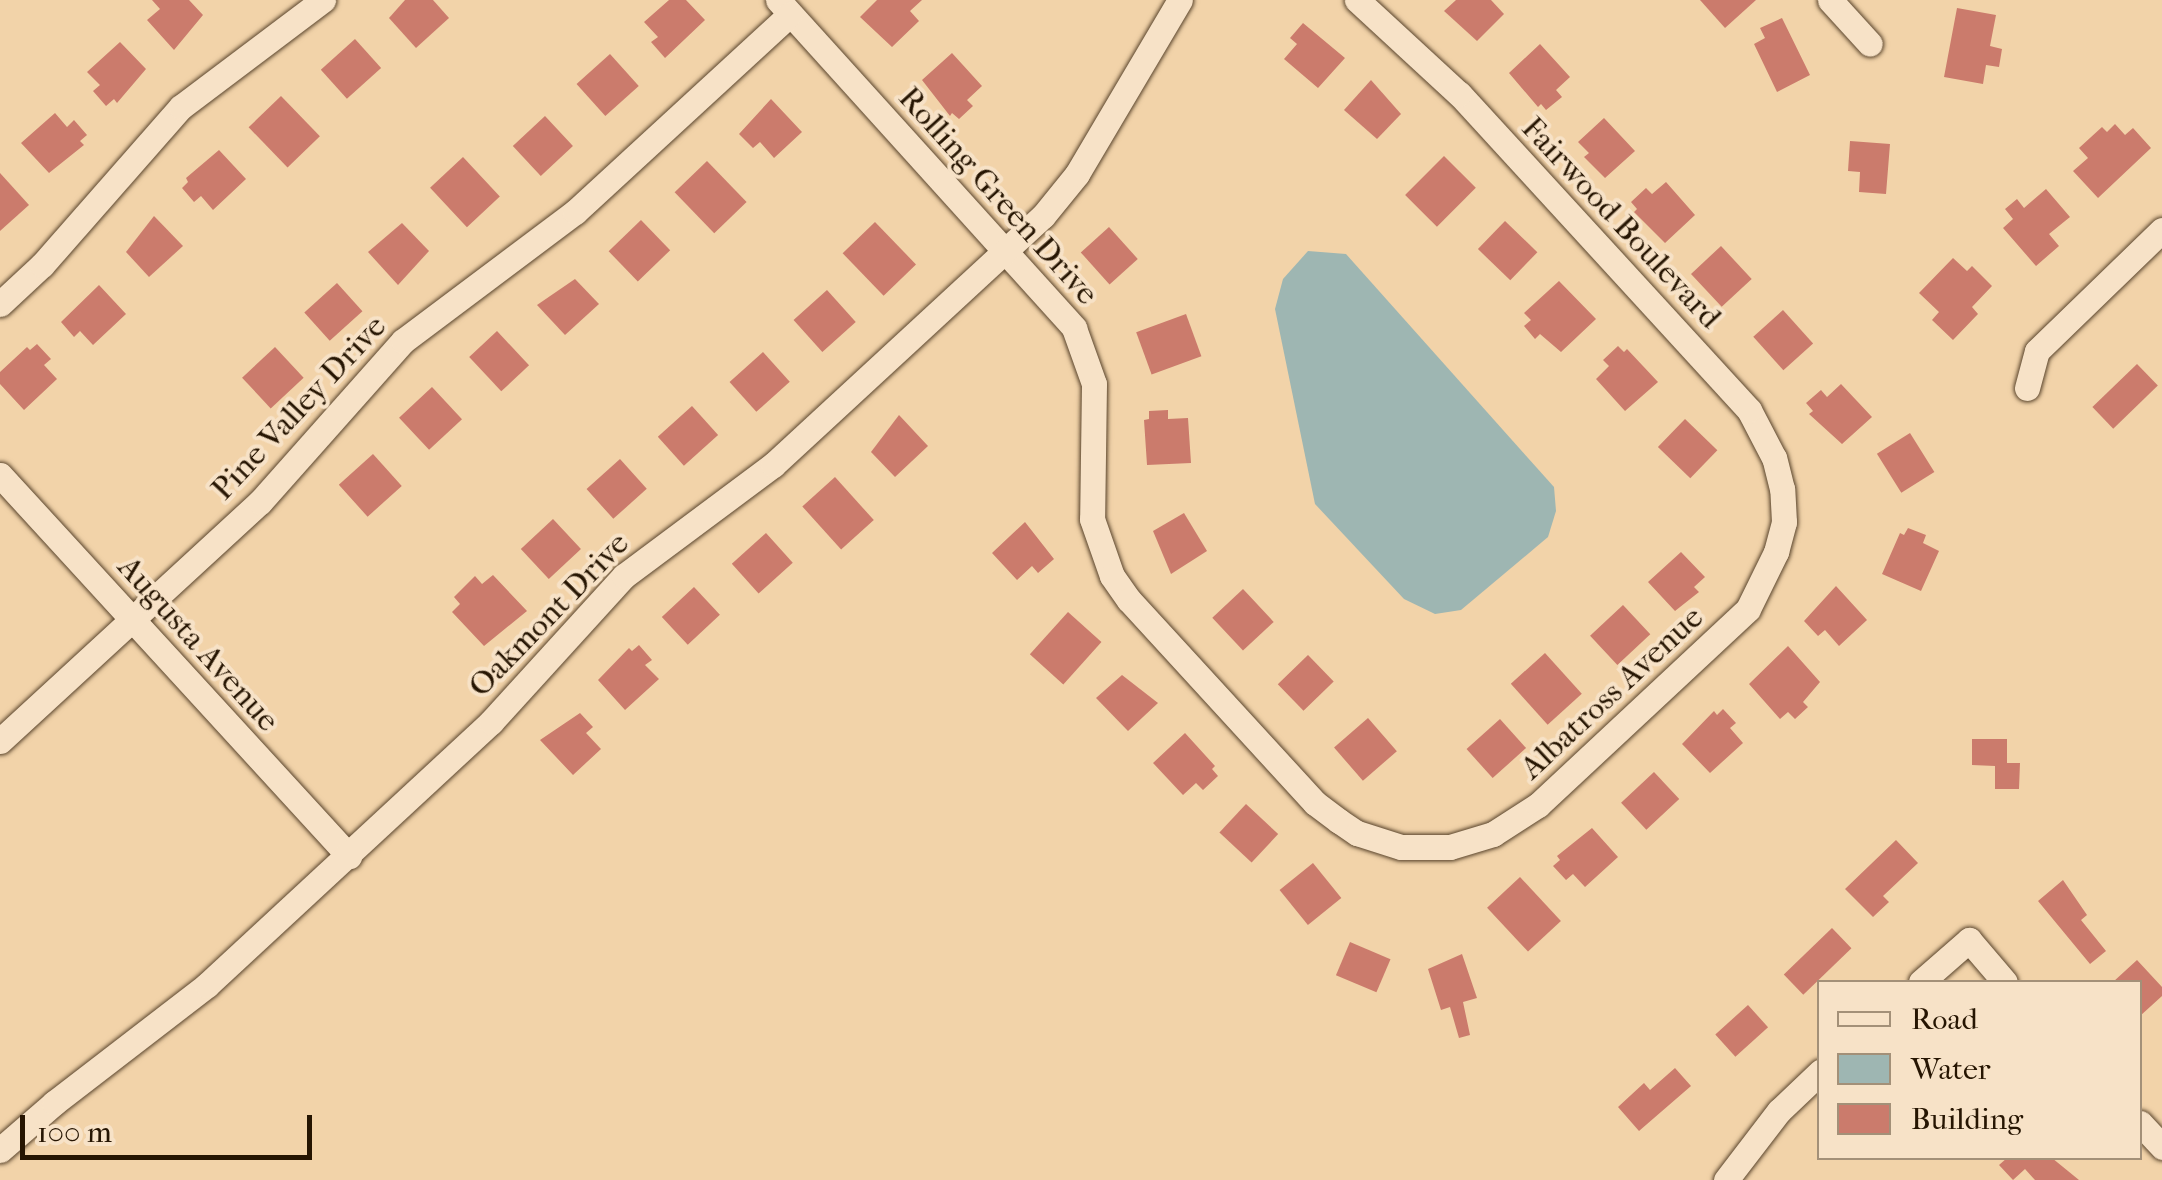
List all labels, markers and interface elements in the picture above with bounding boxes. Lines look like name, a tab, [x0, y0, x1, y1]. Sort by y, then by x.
street label: Rolling Green Drive	[890, 79, 1106, 313]
street label: Fairwood Boulevard	[1513, 109, 1729, 337]
street label: Pine Valley Drive	[204, 308, 394, 508]
street label: Oakmont Drive	[461, 525, 637, 705]
street label: Augusta Avenue	[109, 548, 287, 740]
street label: Albatross Avenue	[1513, 599, 1711, 787]
legend	[1817, 980, 2142, 1160]
text: Road	[1911, 1002, 1978, 1037]
text: Water	[1911, 1052, 1991, 1087]
scale bar	[25, 1095, 318, 1157]
text: Building	[1911, 1102, 2023, 1137]
text: 100 m	[37, 1115, 112, 1150]

